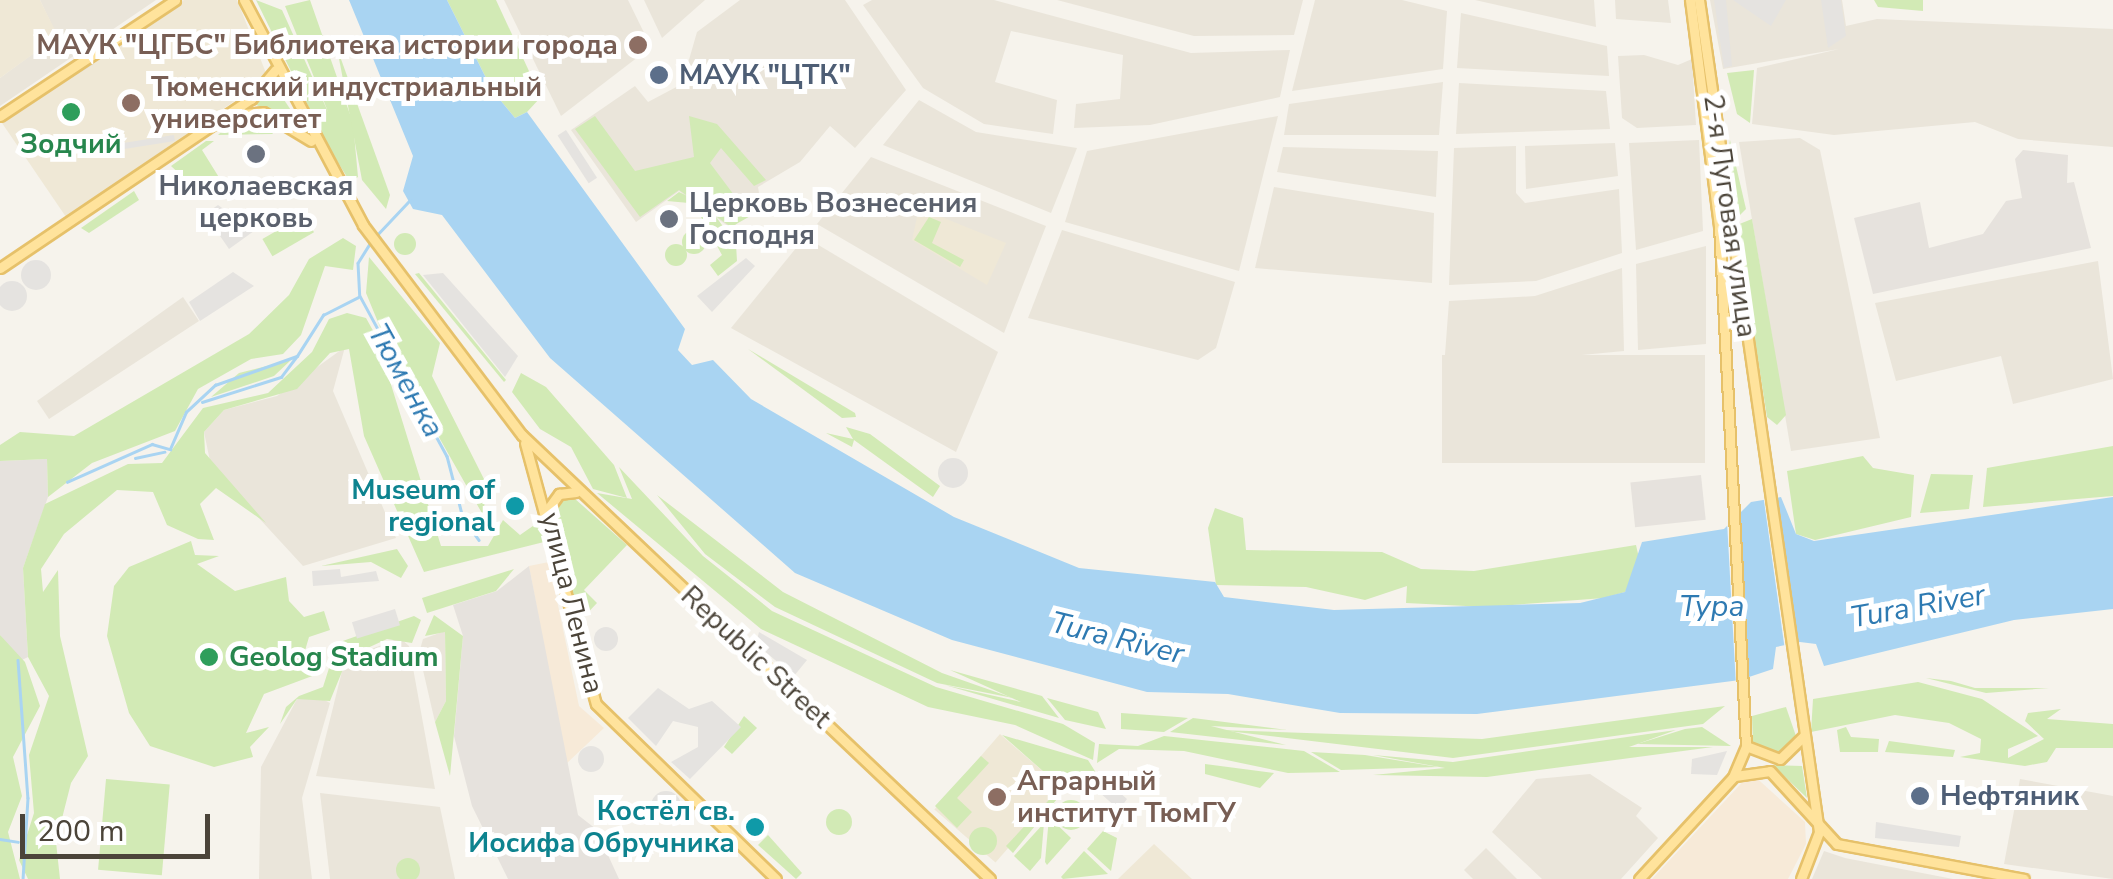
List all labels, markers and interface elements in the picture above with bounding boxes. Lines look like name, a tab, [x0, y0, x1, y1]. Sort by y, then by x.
place label: МАУК "ЦГБС" Библиотека истории города	[36, 28, 618, 62]
marker: МАУК "ЦГБС" Библиотека истории города	[627, 34, 649, 56]
place label: МАУК "ЦТК"	[679, 58, 851, 92]
marker: МАУК "ЦТК"	[648, 64, 670, 86]
place label: Тюменский индустриальный университет	[151, 70, 542, 136]
marker: Тюменский индустриальный университет	[120, 92, 142, 114]
street label: 2-я Луговая улица	[1696, 92, 1764, 340]
marker: Зодчий	[60, 101, 82, 123]
place label: Зодчий	[20, 127, 122, 161]
marker: Николаевская церковь	[245, 143, 267, 165]
place label: Николаевская церковь	[158, 169, 354, 235]
place label: Церковь Вознесения Господня	[689, 186, 977, 252]
marker: Церковь Вознесения Господня	[658, 208, 680, 230]
water label: Тюменка	[359, 318, 451, 444]
place label: Museum of regional	[351, 473, 495, 539]
marker: Museum of regional	[504, 495, 526, 517]
street label: улица Ленина	[533, 509, 611, 697]
water label: Tura River	[1848, 577, 1988, 637]
street label: Republic Street	[674, 579, 838, 735]
water label: Тура	[1679, 589, 1745, 625]
water label: Tura River	[1047, 605, 1187, 673]
place label: Geolog Stadium	[229, 640, 439, 674]
marker: Geolog Stadium	[198, 646, 220, 668]
place label: Аграрный институт ТюмГУ	[1017, 764, 1236, 830]
place label: Нефтяник	[1940, 779, 2079, 813]
marker: Нефтяник	[1909, 785, 1931, 807]
marker: Аграрный институт ТюмГУ	[986, 786, 1008, 808]
scale bar	[25, 794, 215, 856]
place label: Костёл св. Иосифа Обручника	[468, 794, 735, 860]
text: 200 m	[37, 811, 124, 852]
marker: Костёл св. Иосифа Обручника	[744, 816, 766, 838]

